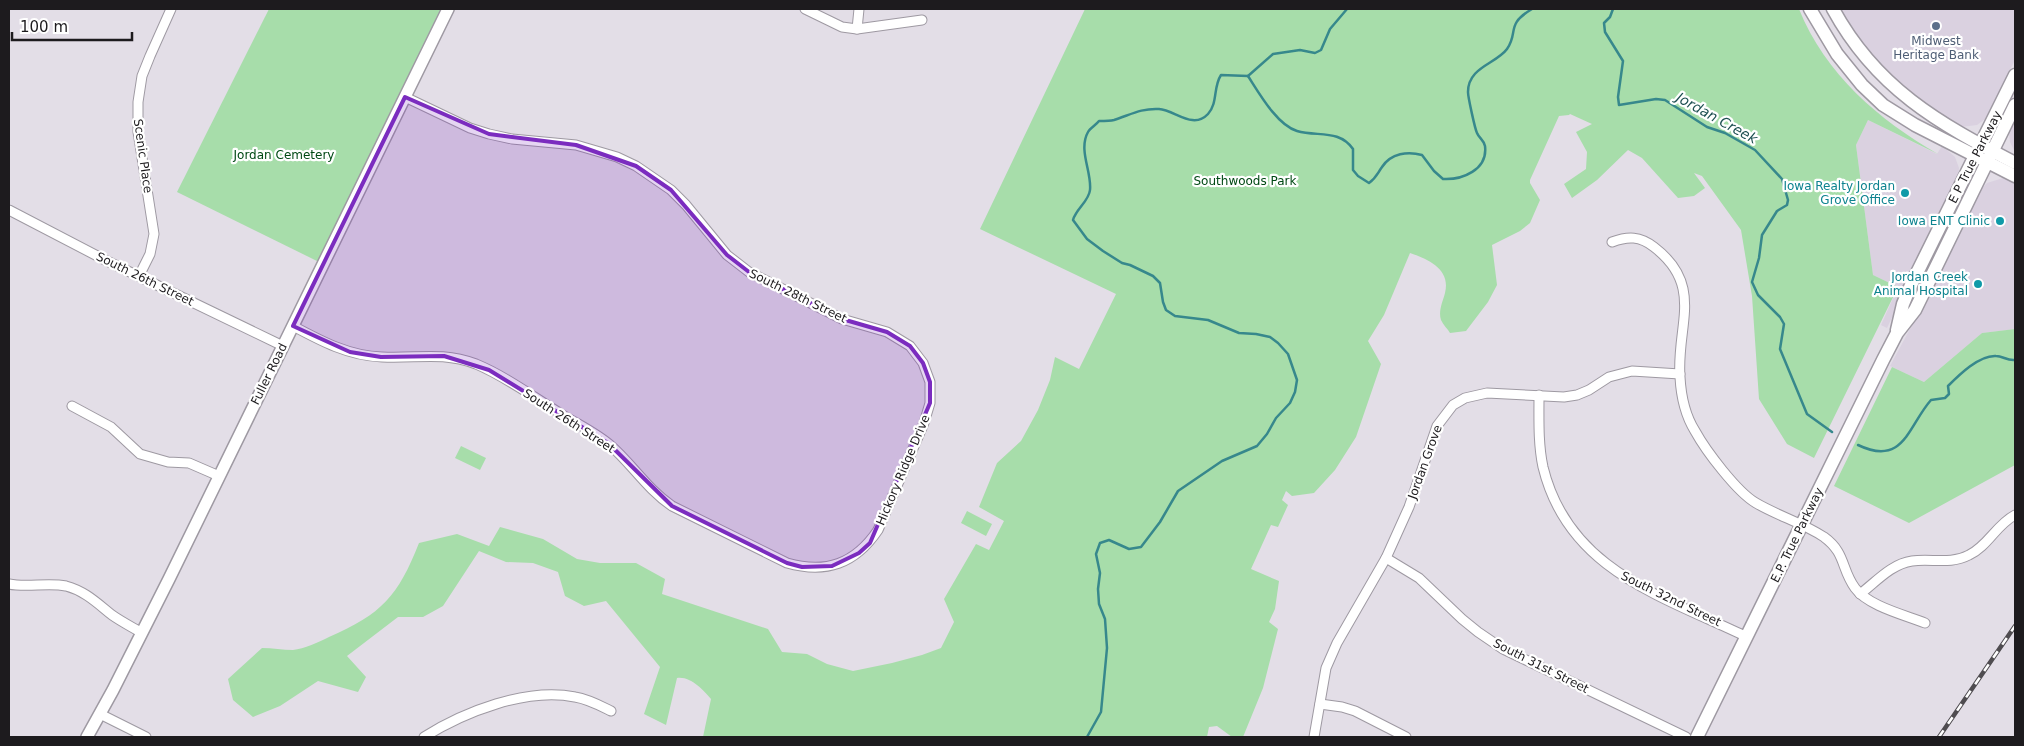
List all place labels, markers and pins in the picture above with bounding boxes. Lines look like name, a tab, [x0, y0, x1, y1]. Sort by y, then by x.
marker: Midwest Heritage Bank	[1930, 20, 1942, 32]
place label: Midwest Heritage Bank	[1893, 34, 1979, 62]
place label: Iowa Realty Jordan Grove Office	[1783, 179, 1895, 207]
marker: Iowa Realty Jordan Grove Office	[1899, 187, 1911, 199]
place label: Iowa ENT Clinic	[1898, 214, 1990, 228]
marker: Iowa ENT Clinic	[1994, 215, 2006, 227]
place label: Jordan Creek Animal Hospital	[1874, 270, 1968, 298]
marker: Jordan Creek Animal Hospital	[1972, 278, 1984, 290]

